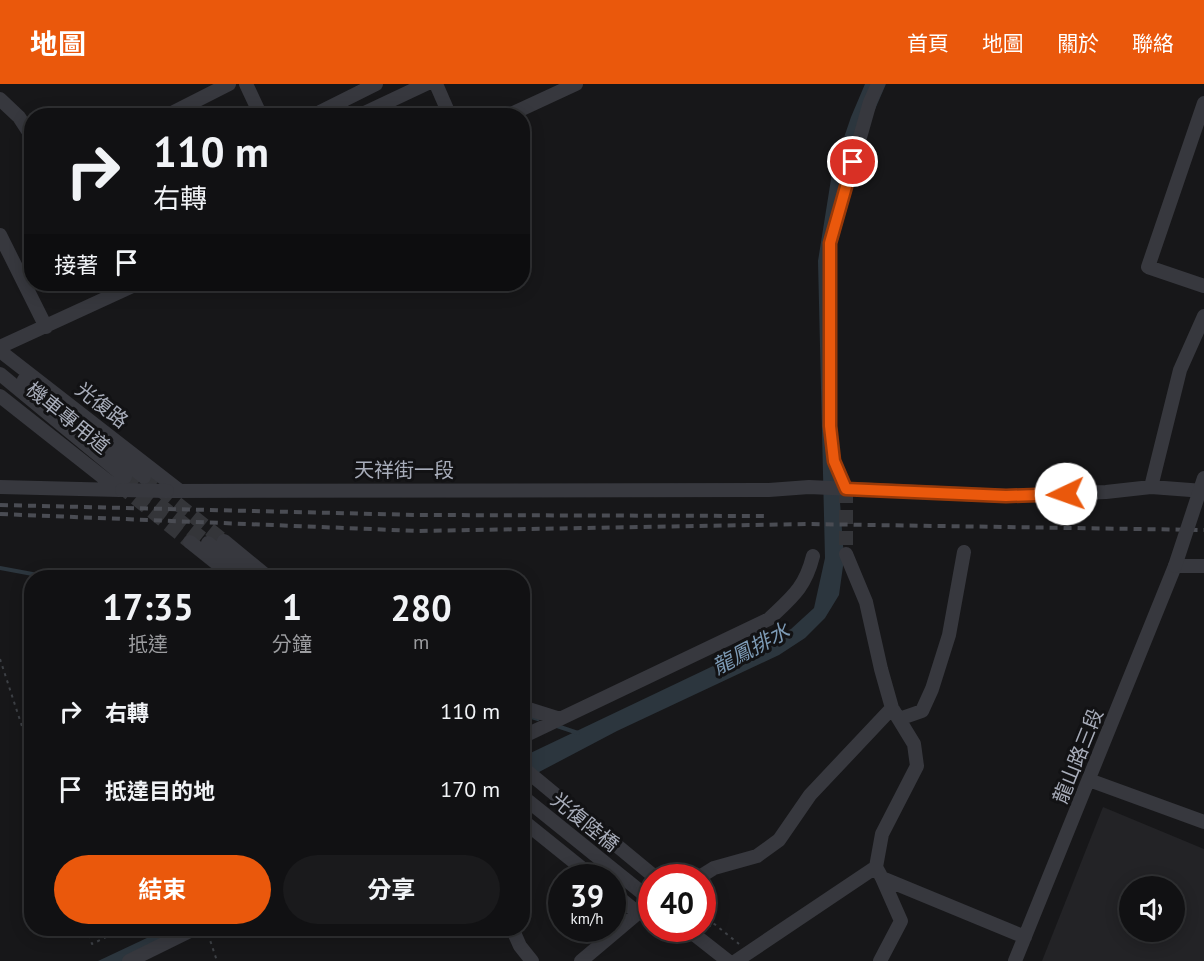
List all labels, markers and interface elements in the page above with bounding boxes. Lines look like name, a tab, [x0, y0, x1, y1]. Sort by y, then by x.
text: 地圖	[30, 25, 86, 62]
text: 首頁	[907, 30, 949, 57]
text: 地圖	[982, 30, 1024, 57]
text: 關於	[1057, 30, 1099, 57]
text: 聯絡	[1132, 30, 1174, 57]
text: 110 m	[153, 124, 269, 179]
icon: right	[54, 132, 132, 210]
pin	[827, 136, 878, 187]
icon: arrive	[836, 145, 869, 178]
text: 右轉	[153, 181, 207, 215]
icon: arrive	[110, 246, 143, 279]
text: 接著	[54, 251, 98, 279]
street label: 機車專用道	[21, 376, 115, 460]
street label: 光復路	[70, 376, 134, 434]
street label: 天祥街一段	[354, 457, 454, 483]
position arrow	[1034, 462, 1098, 526]
text: 17:35	[102, 583, 194, 630]
text: 1	[282, 583, 302, 630]
text: 280	[390, 584, 452, 631]
water label: 龍鳳排水	[707, 616, 795, 680]
text: m	[413, 629, 429, 655]
text: 抵達	[128, 631, 168, 657]
text: 分鐘	[272, 631, 312, 657]
icon: right	[54, 695, 87, 728]
text: 110 m	[440, 697, 500, 725]
text: 右轉	[105, 699, 149, 727]
street label: 龍山路三段	[1047, 705, 1109, 807]
icon: arrive	[54, 773, 87, 806]
text: 170 m	[440, 775, 500, 803]
text: 抵達目的地	[105, 777, 215, 805]
street label: 光復陸橋	[546, 787, 624, 857]
button: 結束	[54, 855, 271, 924]
button: 分享	[283, 855, 500, 924]
speed limit sign: 40	[638, 864, 716, 942]
text: 39	[570, 876, 604, 915]
map controls	[1119, 876, 1185, 942]
button: sound	[1119, 876, 1185, 942]
text: km/h	[571, 909, 603, 928]

